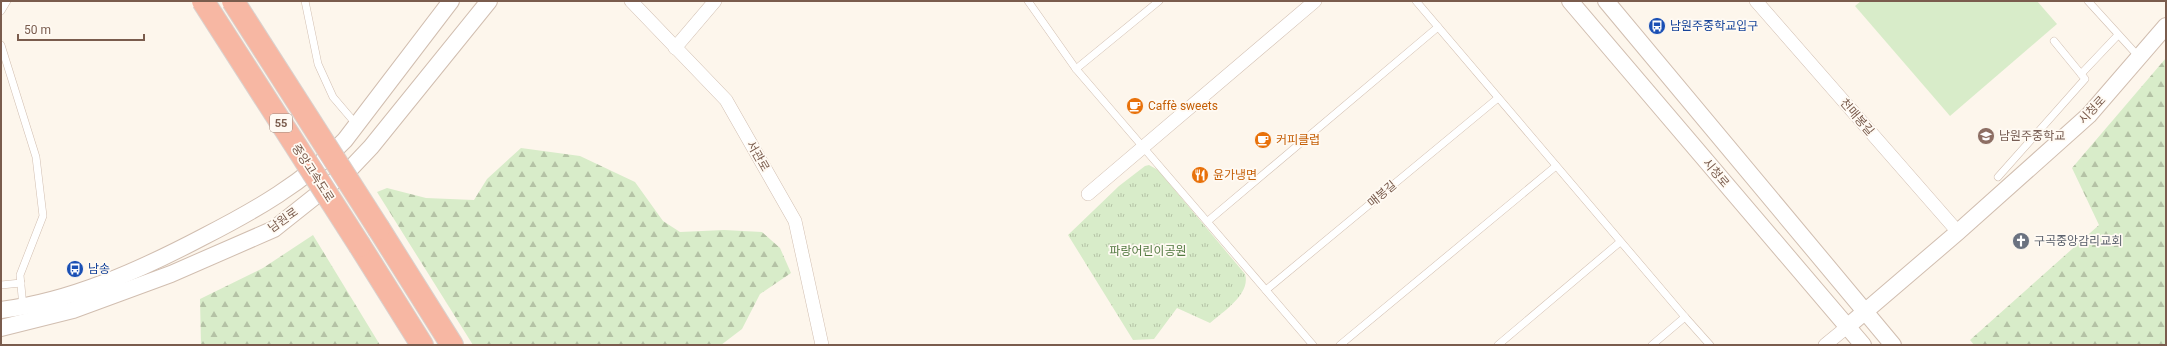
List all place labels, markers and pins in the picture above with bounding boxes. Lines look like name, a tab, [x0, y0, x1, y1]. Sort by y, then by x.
bus stop icon: 남원주중학교입구	[1647, 16, 1667, 36]
place label: 남원주중학교입구	[1670, 19, 1758, 33]
cafe icon: Caffè sweets	[1125, 96, 1145, 116]
place label: Caffè sweets	[1148, 99, 1218, 113]
school or university icon: 남원주중학교	[1976, 126, 1996, 146]
place label: 남원주중학교	[1999, 129, 2065, 143]
cafe icon: 커피클럽	[1253, 130, 1273, 150]
place label: 커피클럽	[1276, 133, 1320, 147]
restaurant icon: 윤가냉면	[1190, 165, 1210, 185]
place label: 윤가냉면	[1213, 168, 1257, 182]
church icon: 구곡중앙감리교회	[2011, 231, 2031, 251]
place label: 구곡중앙감리교회	[2034, 234, 2122, 248]
bus stop icon: 남송	[65, 259, 85, 279]
place label: 남송	[88, 262, 110, 276]

